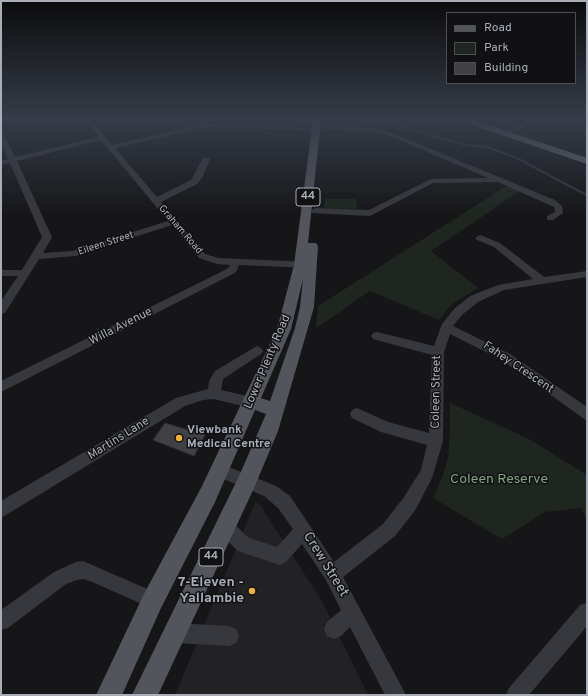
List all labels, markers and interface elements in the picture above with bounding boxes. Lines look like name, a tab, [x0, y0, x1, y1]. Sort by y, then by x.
legend	[446, 12, 576, 84]
text: Road	[484, 20, 512, 36]
text: Park	[484, 40, 509, 56]
text: Building	[484, 60, 528, 76]
road number: 44	[296, 188, 320, 206]
street label: Graham Road	[156, 203, 204, 257]
street label: Eileen Street	[77, 229, 135, 259]
street label: Willa Avenue	[87, 305, 155, 349]
street label: Lower Plenty Road	[242, 313, 294, 411]
street label: Fahey Crescent	[480, 339, 556, 397]
street label: Coleen Street	[429, 355, 445, 429]
street label: Martins Lane	[86, 414, 152, 464]
place label: Viewbank Medical Centre	[187, 424, 270, 452]
marker: Viewbank Medical Centre	[174, 433, 184, 443]
park label: Coleen Reserve	[450, 472, 548, 488]
street label: Crew Street	[298, 529, 352, 601]
road number: 44	[199, 548, 223, 566]
place label: 7-Eleven - Yallambie	[178, 575, 244, 608]
marker: 7-Eleven - Yallambie	[247, 586, 257, 596]

